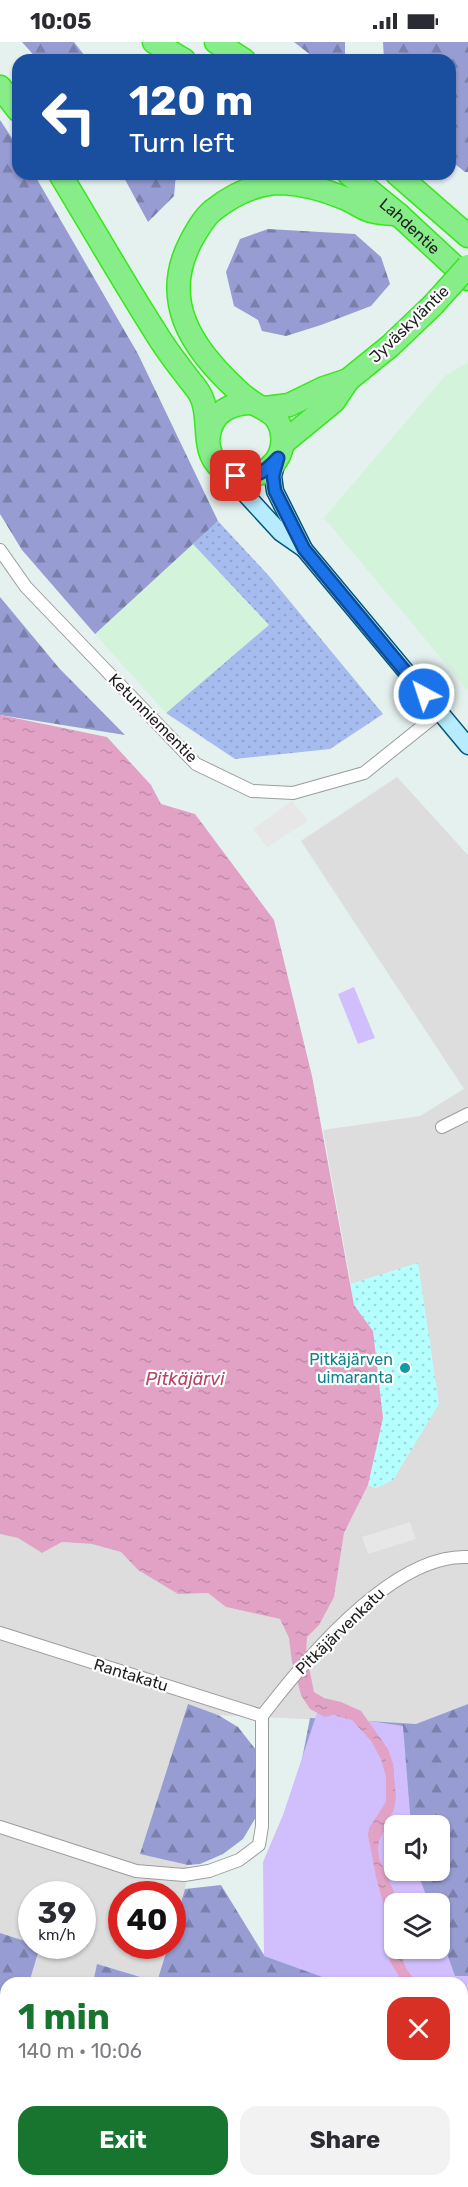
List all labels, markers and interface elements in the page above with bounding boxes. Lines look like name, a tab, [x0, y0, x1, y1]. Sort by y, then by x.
text: 10:05	[30, 8, 92, 35]
text: 120 m	[129, 76, 253, 126]
icon: left	[30, 78, 108, 156]
text: Turn left	[129, 127, 234, 159]
street label: Lahdentie	[376, 194, 444, 258]
street label: Jyväskyläntie	[365, 281, 453, 367]
pin	[210, 450, 261, 501]
icon: arrive	[219, 459, 252, 492]
position arrow	[392, 662, 456, 726]
street label: Ketunniementie	[105, 670, 201, 766]
place label: Pitkäjärven uimaranta	[309, 1350, 393, 1387]
marker: Pitkäjärven uimaranta	[398, 1361, 412, 1375]
water label: Pitkäjärvi	[145, 1368, 225, 1390]
street label: Pitkäjärvenkatu	[292, 1584, 388, 1678]
street label: Rantakatu	[92, 1655, 170, 1695]
map controls	[384, 1815, 450, 1959]
button: sound	[384, 1815, 450, 1881]
speed limit sign: 40	[108, 1881, 186, 1959]
button: layers	[384, 1893, 450, 1959]
text: 39	[38, 1895, 77, 1931]
text: km/h	[38, 1926, 76, 1944]
text: 1 min	[18, 1995, 110, 2038]
button: close	[387, 1997, 450, 2060]
text: 140 m · 10:06	[18, 2039, 142, 2063]
button: Exit	[18, 2106, 228, 2175]
button: Share	[240, 2106, 450, 2175]

